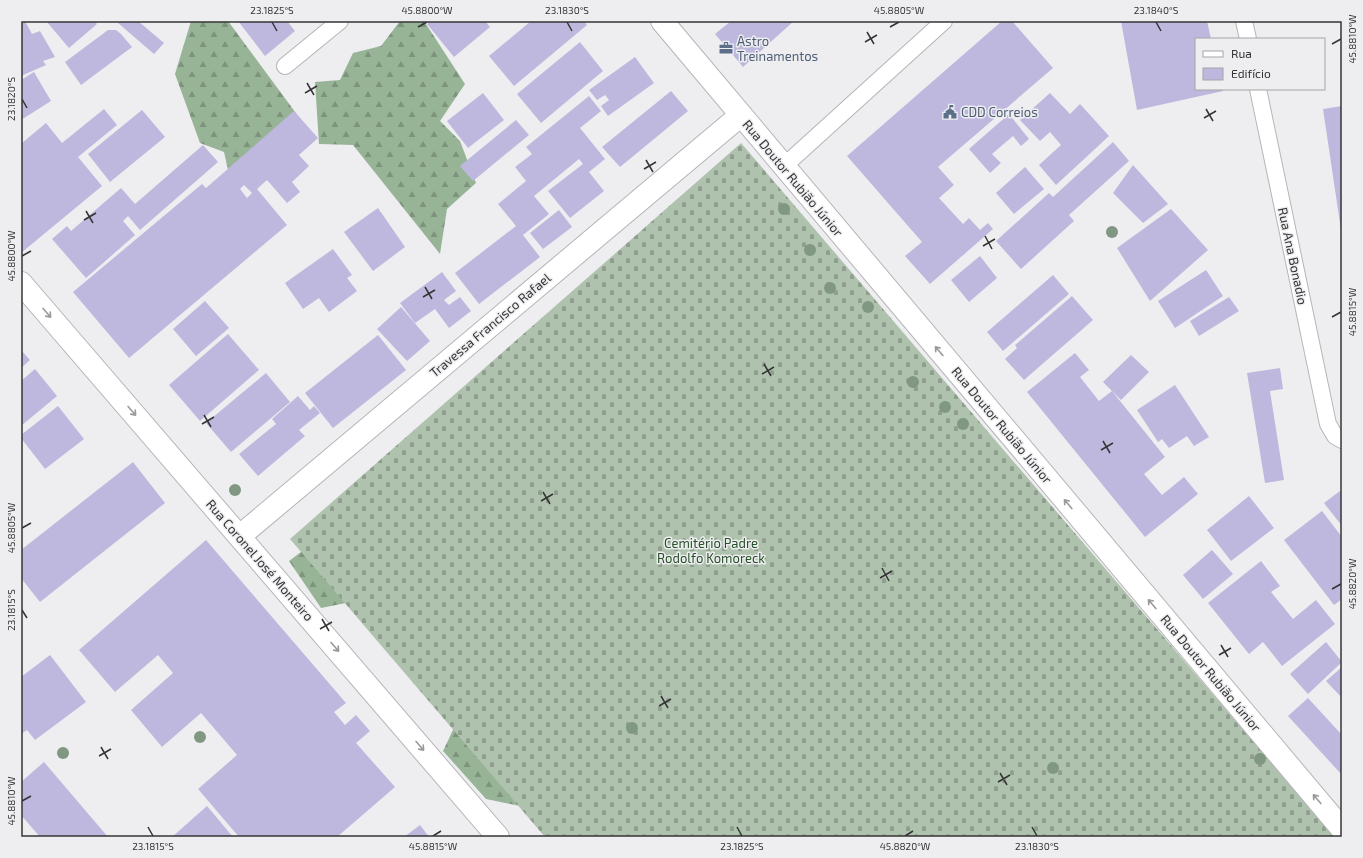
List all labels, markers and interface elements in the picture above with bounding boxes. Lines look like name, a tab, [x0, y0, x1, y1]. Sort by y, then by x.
text: 23.1825°S	[250, 4, 294, 16]
text: 45.8800°W	[401, 4, 453, 16]
text: 23.1830°S	[545, 4, 589, 16]
text: 45.8805°W	[874, 4, 925, 16]
text: 23.1840°S	[1134, 4, 1179, 16]
text: 45.8810°W	[1346, 14, 1358, 64]
place label: Astro Treinamentos	[737, 33, 818, 64]
legend	[1195, 38, 1325, 90]
office icon: Astro Treinamentos	[718, 40, 734, 56]
text: Rua	[1231, 46, 1252, 60]
text: Edifício	[1231, 66, 1271, 80]
text: 23.1820°S	[5, 77, 17, 121]
public building icon: CDD Correios	[942, 104, 958, 120]
place label: CDD Correios	[961, 104, 1038, 120]
street label: Rua Doutor Rubião Júnior	[739, 116, 847, 240]
street label: Rua Ana Bonadio	[1275, 206, 1311, 306]
text: 45.8800°W	[5, 230, 17, 282]
street label: Travessa Francisco Rafael	[426, 270, 554, 380]
text: 45.8815°W	[1346, 287, 1358, 336]
one-way arrow	[42, 307, 51, 318]
one-way arrow	[935, 346, 944, 357]
street label: Rua Doutor Rubião Júnior	[948, 363, 1056, 487]
one-way arrow	[127, 406, 136, 416]
street label: Rua Coronel José Monteiro	[203, 496, 317, 624]
one-way arrow	[1064, 499, 1073, 509]
text: 45.8805°W	[5, 502, 17, 553]
park label: Cemitério Padre Rodolfo Komoreck	[657, 535, 765, 566]
text: 45.8820°W	[1346, 558, 1358, 609]
text: 23.1815°S	[5, 589, 17, 631]
one-way arrow	[1147, 598, 1156, 609]
street label: Rua Doutor Rubião Júnior	[1157, 611, 1265, 735]
one-way arrow	[331, 642, 340, 652]
one-way arrow	[416, 740, 425, 751]
text: 45.8810°W	[5, 776, 17, 826]
one-way arrow	[1312, 794, 1321, 805]
text: 23.1815°S	[132, 840, 174, 852]
text: 45.8815°W	[409, 840, 458, 852]
text: 23.1825°S	[720, 840, 764, 852]
text: 45.8820°W	[880, 840, 931, 852]
text: 23.1830°S	[1015, 840, 1059, 852]

